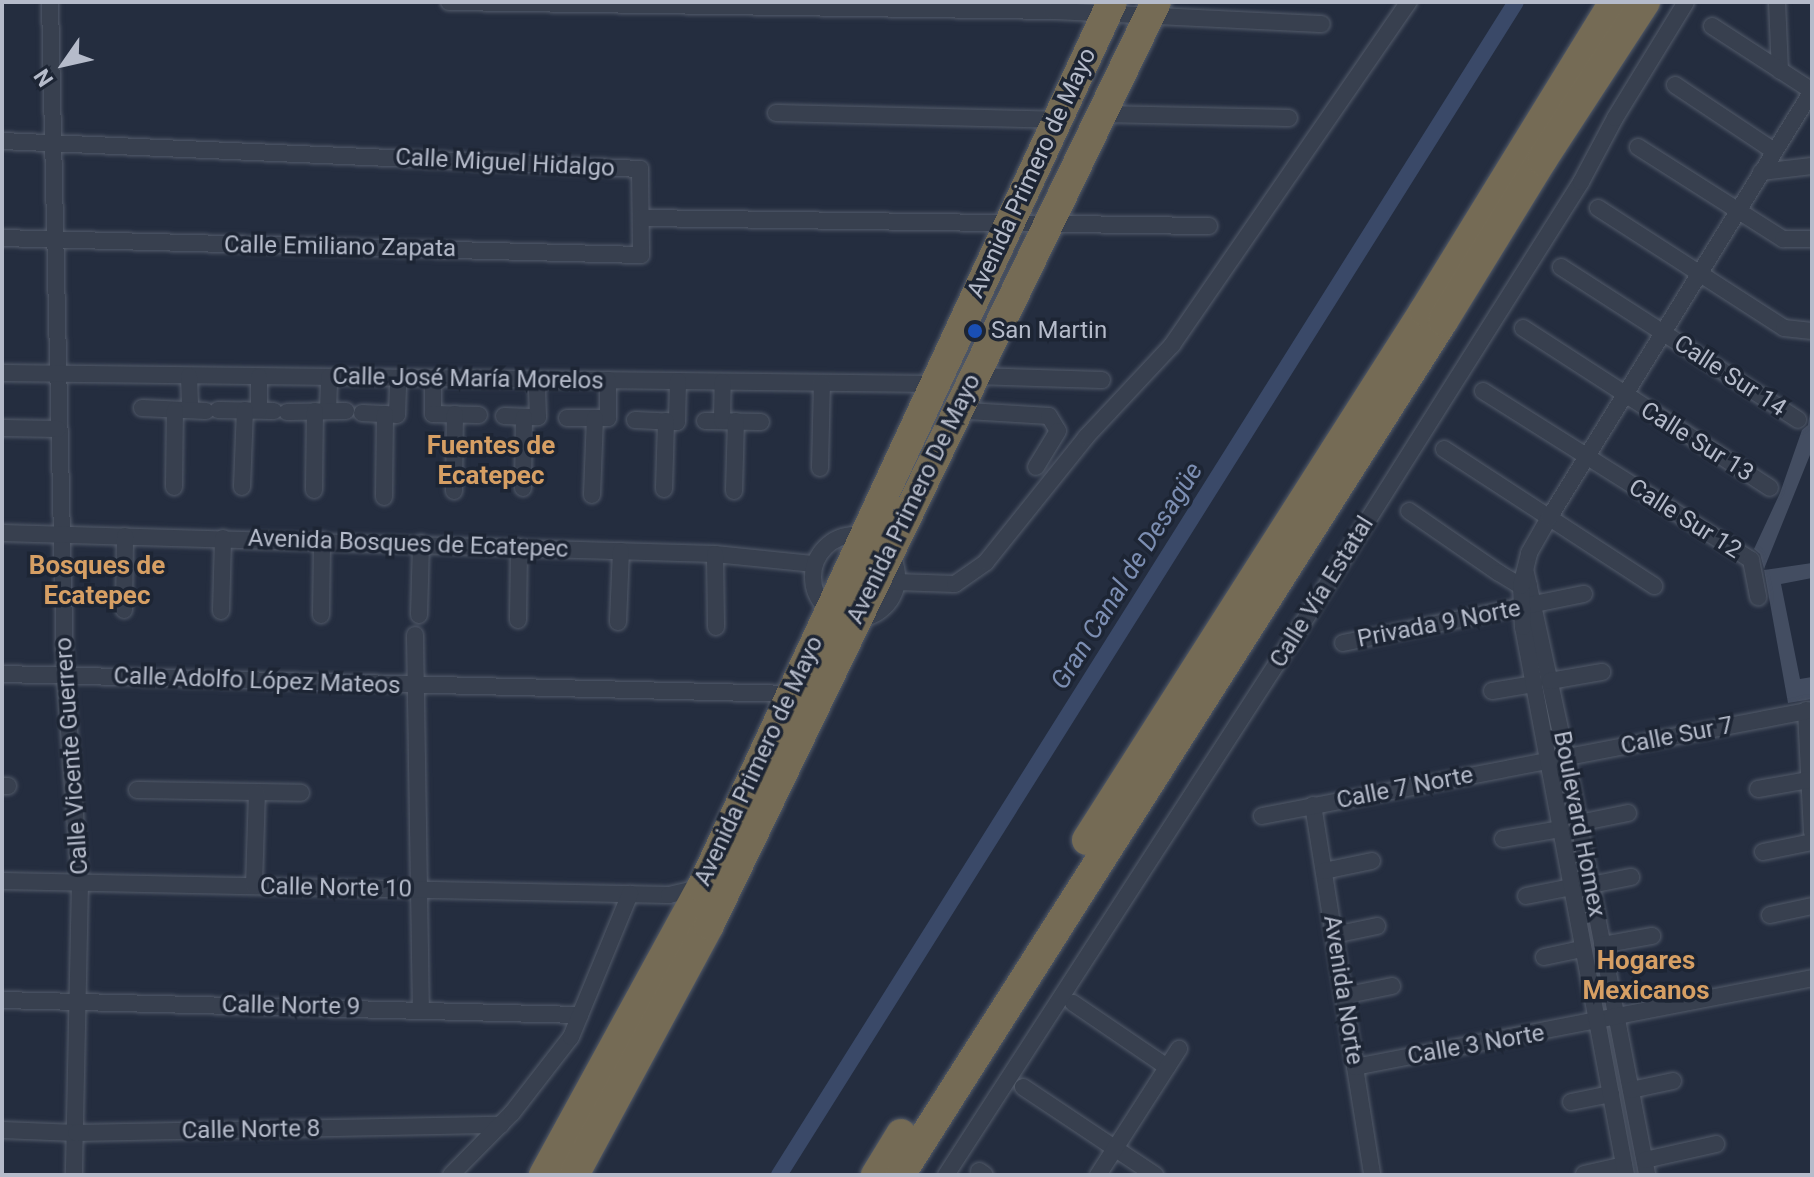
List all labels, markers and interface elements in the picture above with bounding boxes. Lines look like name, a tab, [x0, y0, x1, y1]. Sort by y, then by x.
north arrow	[24, 24, 104, 104]
street label: Avenida Primero de Mayo	[961, 44, 1103, 302]
text: N	[29, 64, 58, 91]
street label: Calle Miguel Hidalgo	[395, 143, 615, 183]
street label: Calle Emiliano Zapata	[224, 231, 456, 263]
place label: San Martin	[991, 317, 1107, 345]
marker: San Martin	[966, 322, 984, 340]
street label: Calle Sur 14	[1669, 329, 1791, 423]
street label: Calle José María Morelos	[332, 362, 604, 396]
street label: Avenida Primero De Mayo	[841, 369, 987, 629]
street label: Calle Sur 13	[1635, 396, 1759, 488]
district label: Fuentes de Ecatepec	[427, 430, 555, 492]
water label: Gran Canal de Desagüe	[1044, 457, 1210, 695]
street label: Calle Sur 12	[1623, 473, 1747, 565]
street label: Calle Vía Estatal	[1264, 511, 1380, 673]
street label: Avenida Bosques de Ecatepec	[247, 524, 569, 564]
district label: Bosques de Ecatepec	[29, 550, 165, 612]
street label: Privada 9 Norte	[1355, 594, 1523, 654]
street label: Avenida Primero de Mayo	[688, 632, 830, 890]
street label: Calle Vicente Guerrero	[49, 636, 95, 876]
street label: Calle Adolfo López Mateos	[113, 662, 401, 700]
street label: Calle Sur 7	[1618, 711, 1736, 761]
street label: Boulevard Homex	[1547, 729, 1611, 919]
street label: Calle 7 Norte	[1334, 761, 1476, 815]
street label: Calle Norte 10	[260, 872, 412, 904]
street label: Avenida Norte	[1317, 913, 1369, 1067]
district label: Hogares Mexicanos	[1583, 945, 1709, 1006]
street label: Calle Norte 9	[221, 990, 361, 1022]
street label: Calle 3 Norte	[1405, 1019, 1547, 1071]
street label: Calle Norte 8	[181, 1114, 321, 1146]

